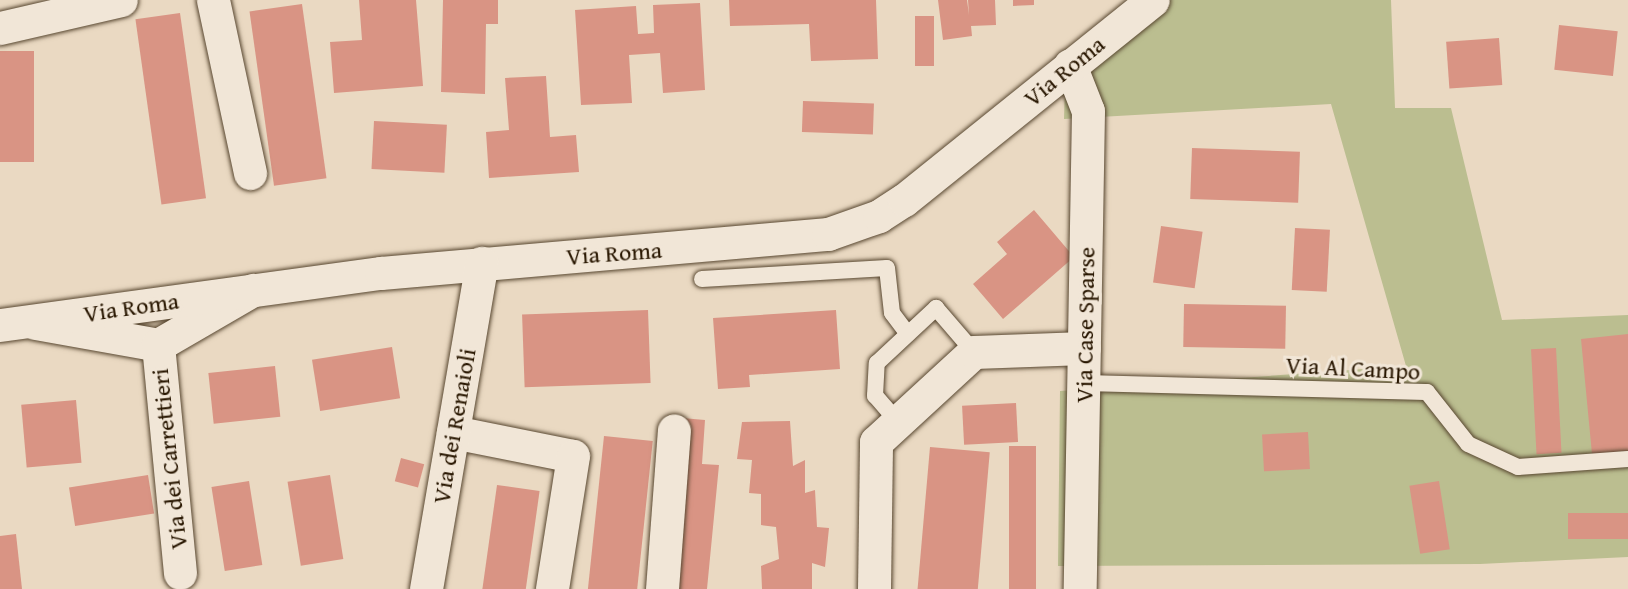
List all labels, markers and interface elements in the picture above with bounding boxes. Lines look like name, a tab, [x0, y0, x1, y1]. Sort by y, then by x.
street label: Via Roma	[1018, 30, 1110, 112]
street label: Via Roma	[565, 235, 663, 271]
street label: Via Case Sparse	[1069, 247, 1101, 403]
street label: Via Roma	[81, 286, 181, 328]
street label: Via dei Renaioli	[426, 346, 482, 506]
street label: Via Al Campo	[1285, 350, 1421, 386]
street label: Via dei Carrettieri	[145, 367, 193, 551]

